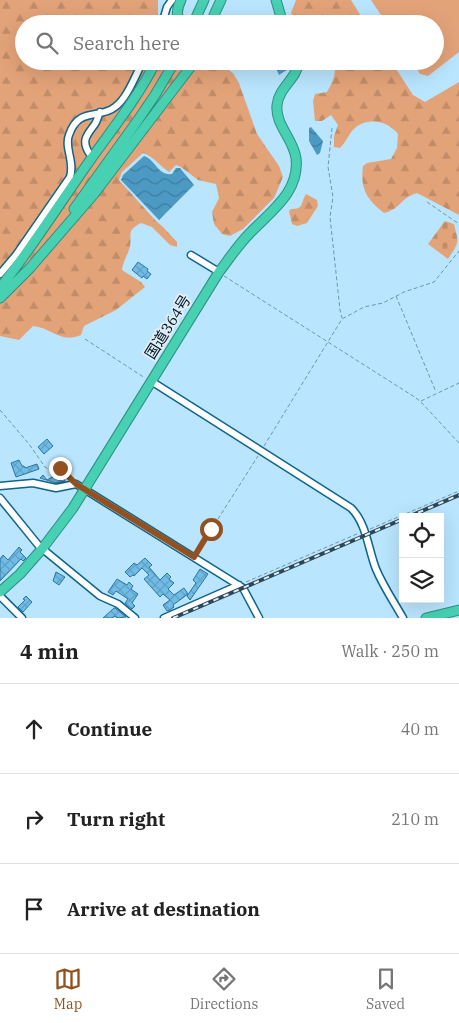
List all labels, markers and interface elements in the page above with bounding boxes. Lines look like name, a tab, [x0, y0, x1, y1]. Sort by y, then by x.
search box	[15, 15, 444, 70]
icon: search	[33, 29, 61, 57]
text: Search here	[73, 31, 180, 55]
street label: 国道364号	[140, 291, 195, 362]
route end	[49, 457, 72, 480]
map controls	[399, 513, 444, 603]
button: locate	[399, 513, 444, 558]
route start	[200, 518, 223, 541]
button: layers	[399, 558, 444, 603]
text: 4 min	[20, 637, 79, 665]
text: Walk · 250 m	[341, 641, 439, 661]
icon: ahead	[20, 715, 48, 743]
text: Continue	[67, 717, 152, 741]
text: 40 m	[401, 719, 439, 739]
icon: right	[20, 805, 48, 833]
text: Turn right	[67, 807, 165, 831]
text: 210 m	[391, 809, 439, 829]
icon: arrive	[20, 895, 48, 923]
text: Arrive at destination	[67, 897, 260, 921]
tab: Map	[54, 965, 82, 1013]
tab: Directions	[190, 965, 258, 1013]
tab: Saved	[366, 965, 405, 1013]

